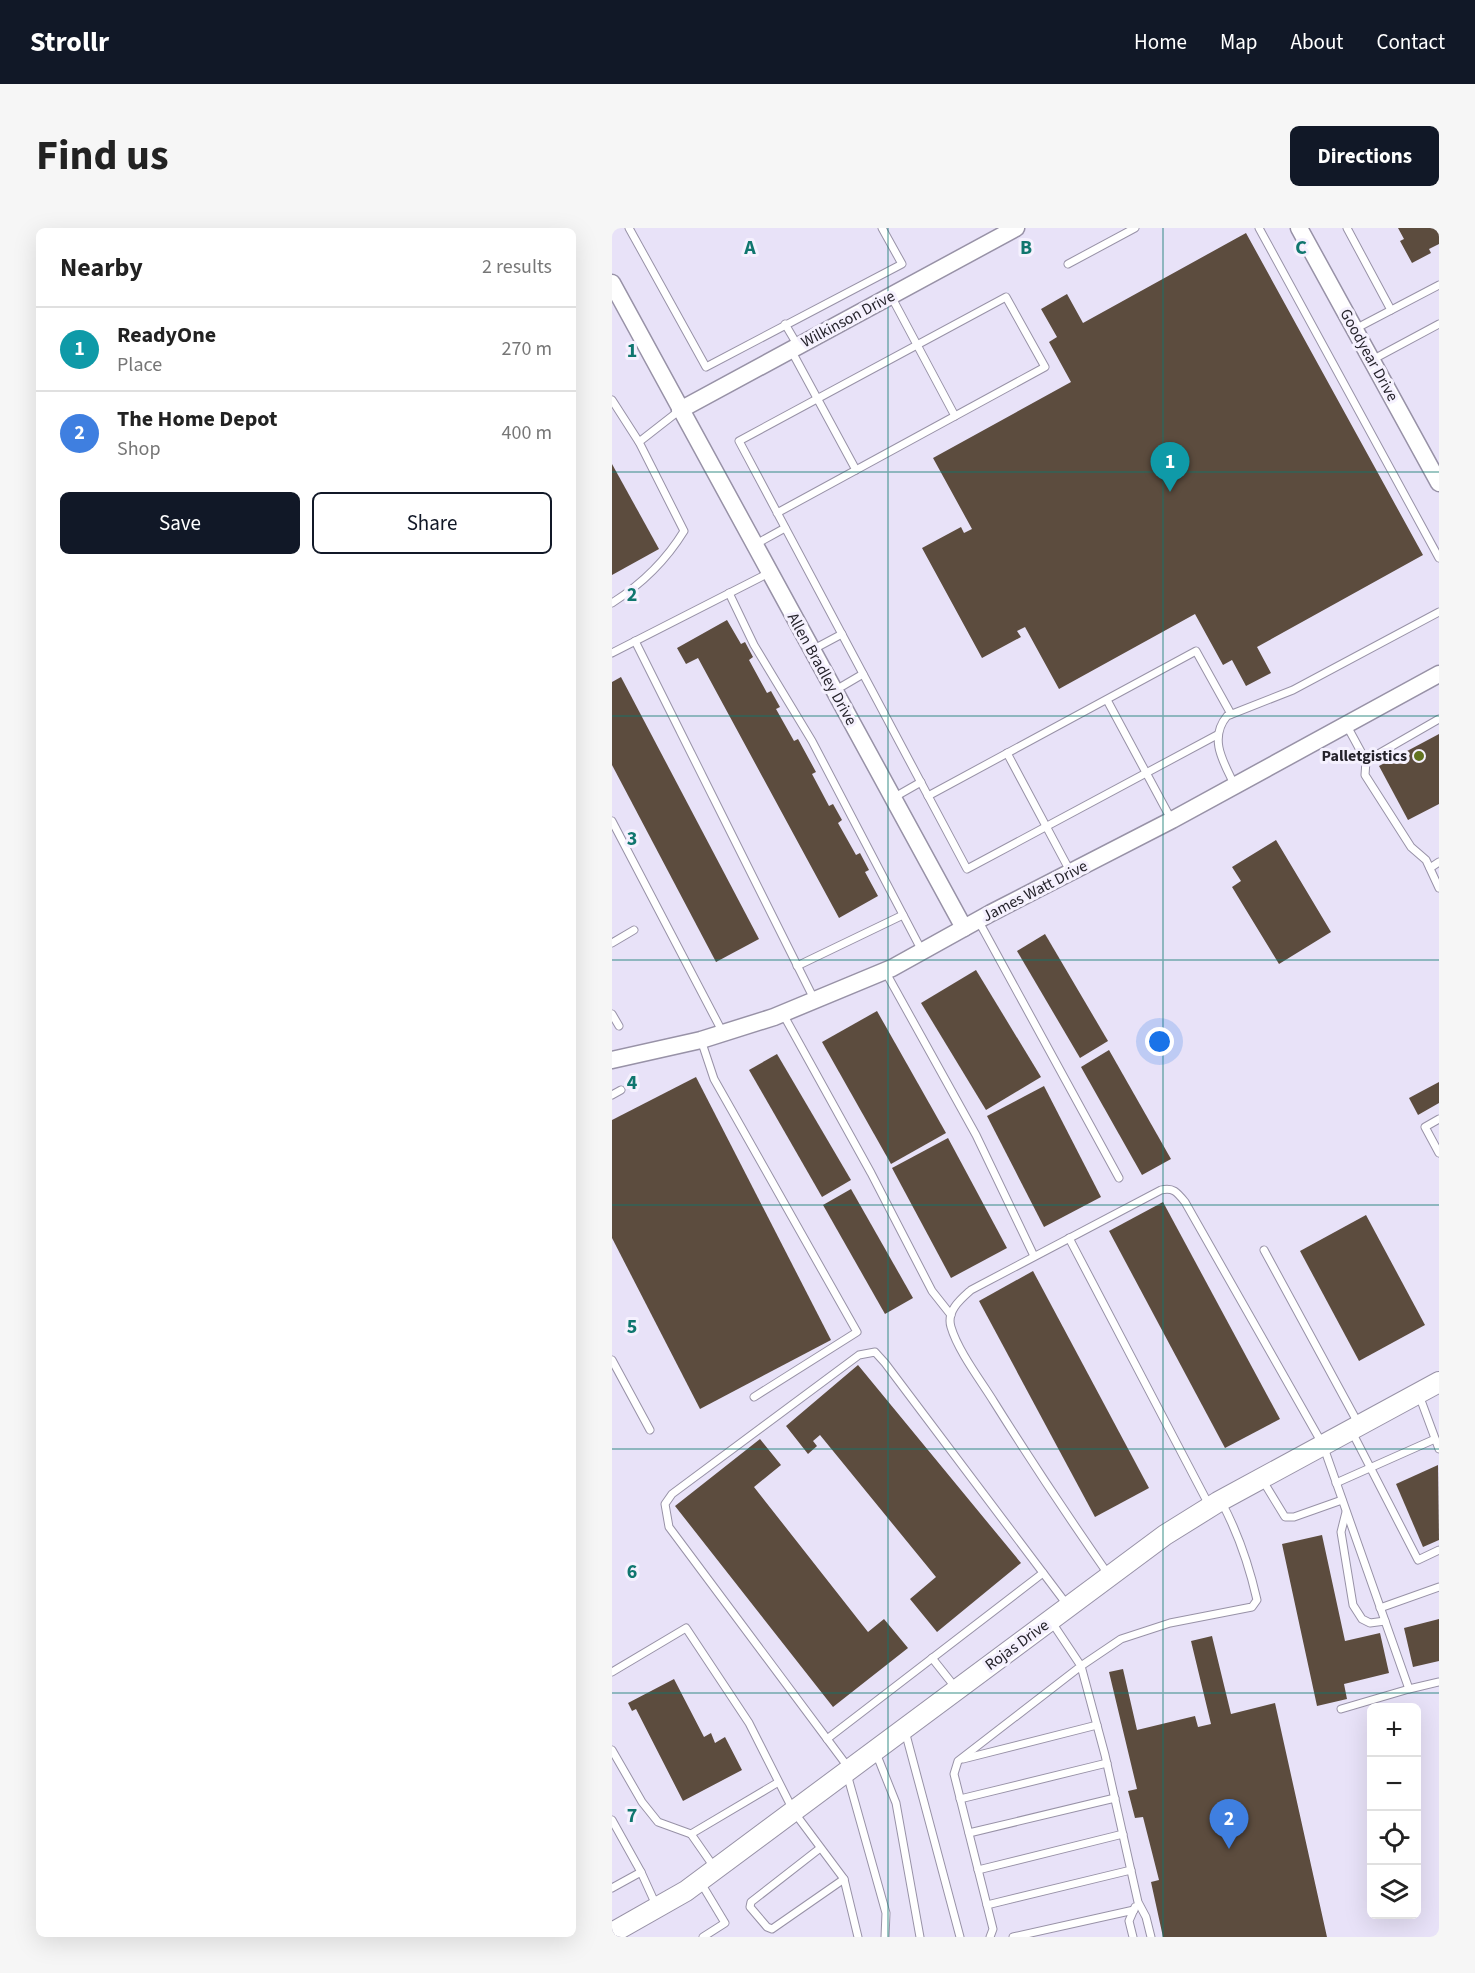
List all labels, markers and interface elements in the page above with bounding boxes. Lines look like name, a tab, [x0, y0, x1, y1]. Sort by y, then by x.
text: Strollr	[30, 22, 109, 62]
text: Home	[1134, 27, 1187, 57]
text: Map	[1220, 27, 1258, 57]
text: About	[1291, 27, 1343, 57]
text: Contact	[1376, 27, 1445, 57]
text: Find us	[36, 126, 169, 186]
button: Directions	[1290, 126, 1439, 186]
text: A	[743, 234, 756, 262]
text: B	[1020, 234, 1032, 262]
text: C	[1295, 234, 1307, 262]
text: Nearby	[60, 249, 143, 286]
text: 2 results	[482, 253, 552, 281]
street label: Wilkinson Drive	[797, 285, 899, 353]
street label: Goodyear Drive	[1334, 305, 1404, 405]
text: ReadyOne	[117, 319, 216, 351]
text: 1	[74, 335, 85, 363]
text: 270 m	[502, 335, 552, 363]
text: 1	[627, 337, 637, 365]
text: Place	[117, 351, 162, 379]
text: The Home Depot	[117, 403, 277, 435]
text: 2	[74, 419, 85, 447]
text: 400 m	[502, 419, 552, 447]
text: Shop	[117, 435, 161, 463]
pin: 1	[1150, 442, 1190, 492]
button: Save	[60, 492, 300, 554]
button: Share	[312, 492, 552, 554]
text: 2	[627, 581, 637, 609]
street label: Allen Bradley Drive	[782, 609, 862, 729]
place label: Palletgistics	[1321, 745, 1407, 767]
marker: Palletgistics	[1412, 749, 1426, 763]
text: 3	[627, 825, 637, 853]
street label: James Watt Drive	[979, 855, 1091, 927]
your location	[1145, 1027, 1174, 1056]
text: 4	[627, 1069, 638, 1097]
text: 5	[627, 1313, 637, 1341]
text: 6	[627, 1558, 637, 1586]
street label: Rojas Drive	[981, 1614, 1054, 1676]
map controls	[1367, 1703, 1421, 1919]
button: +	[1367, 1703, 1421, 1757]
button: −	[1367, 1757, 1421, 1811]
pin: 2	[1210, 1800, 1248, 1849]
text: 7	[627, 1802, 637, 1830]
button: locate	[1367, 1811, 1421, 1865]
button: layers	[1367, 1865, 1421, 1919]

